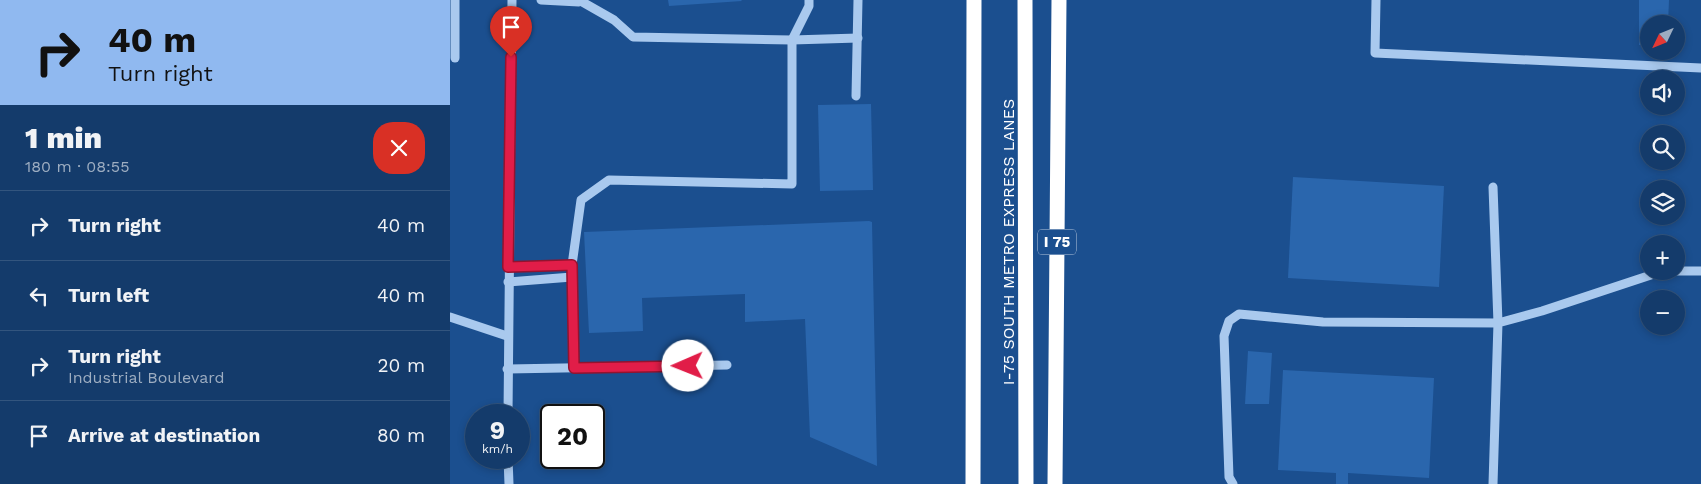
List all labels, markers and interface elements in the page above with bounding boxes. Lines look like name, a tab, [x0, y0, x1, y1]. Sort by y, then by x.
pin	[490, 6, 532, 57]
icon: arrive	[497, 13, 525, 41]
north arrow	[1640, 15, 1685, 60]
map controls	[1640, 15, 1685, 335]
text: 40 m	[108, 19, 196, 61]
icon: right	[25, 20, 90, 85]
text: Turn right	[108, 61, 213, 86]
button: sound	[1640, 70, 1685, 115]
street label: I-75 SOUTH METRO EXPRESS LANES	[999, 99, 1018, 385]
text: 1 min	[25, 120, 102, 155]
button: close	[373, 122, 425, 174]
button: search	[1640, 125, 1685, 170]
text: 180 m · 08:55	[25, 157, 129, 176]
button: layers	[1640, 180, 1685, 225]
icon: right	[25, 212, 53, 240]
text: Turn right	[68, 214, 161, 237]
text: 40 m	[377, 214, 425, 237]
road number: I 75	[1038, 230, 1076, 254]
button: +	[1640, 235, 1685, 280]
icon: left	[25, 282, 53, 310]
text: Turn left	[68, 284, 149, 307]
text: 40 m	[377, 284, 425, 307]
button: −	[1640, 290, 1685, 335]
position arrow	[661, 339, 713, 391]
text: Turn right	[68, 345, 161, 368]
icon: right	[25, 352, 53, 380]
text: 20 m	[378, 354, 425, 377]
text: Industrial Boulevard	[68, 368, 225, 387]
speed limit sign: 20	[540, 404, 605, 469]
text: 9	[490, 416, 505, 445]
icon: arrive	[25, 422, 53, 450]
text: Arrive at destination	[68, 424, 260, 447]
text: 80 m	[377, 424, 425, 447]
text: km/h	[482, 442, 513, 456]

